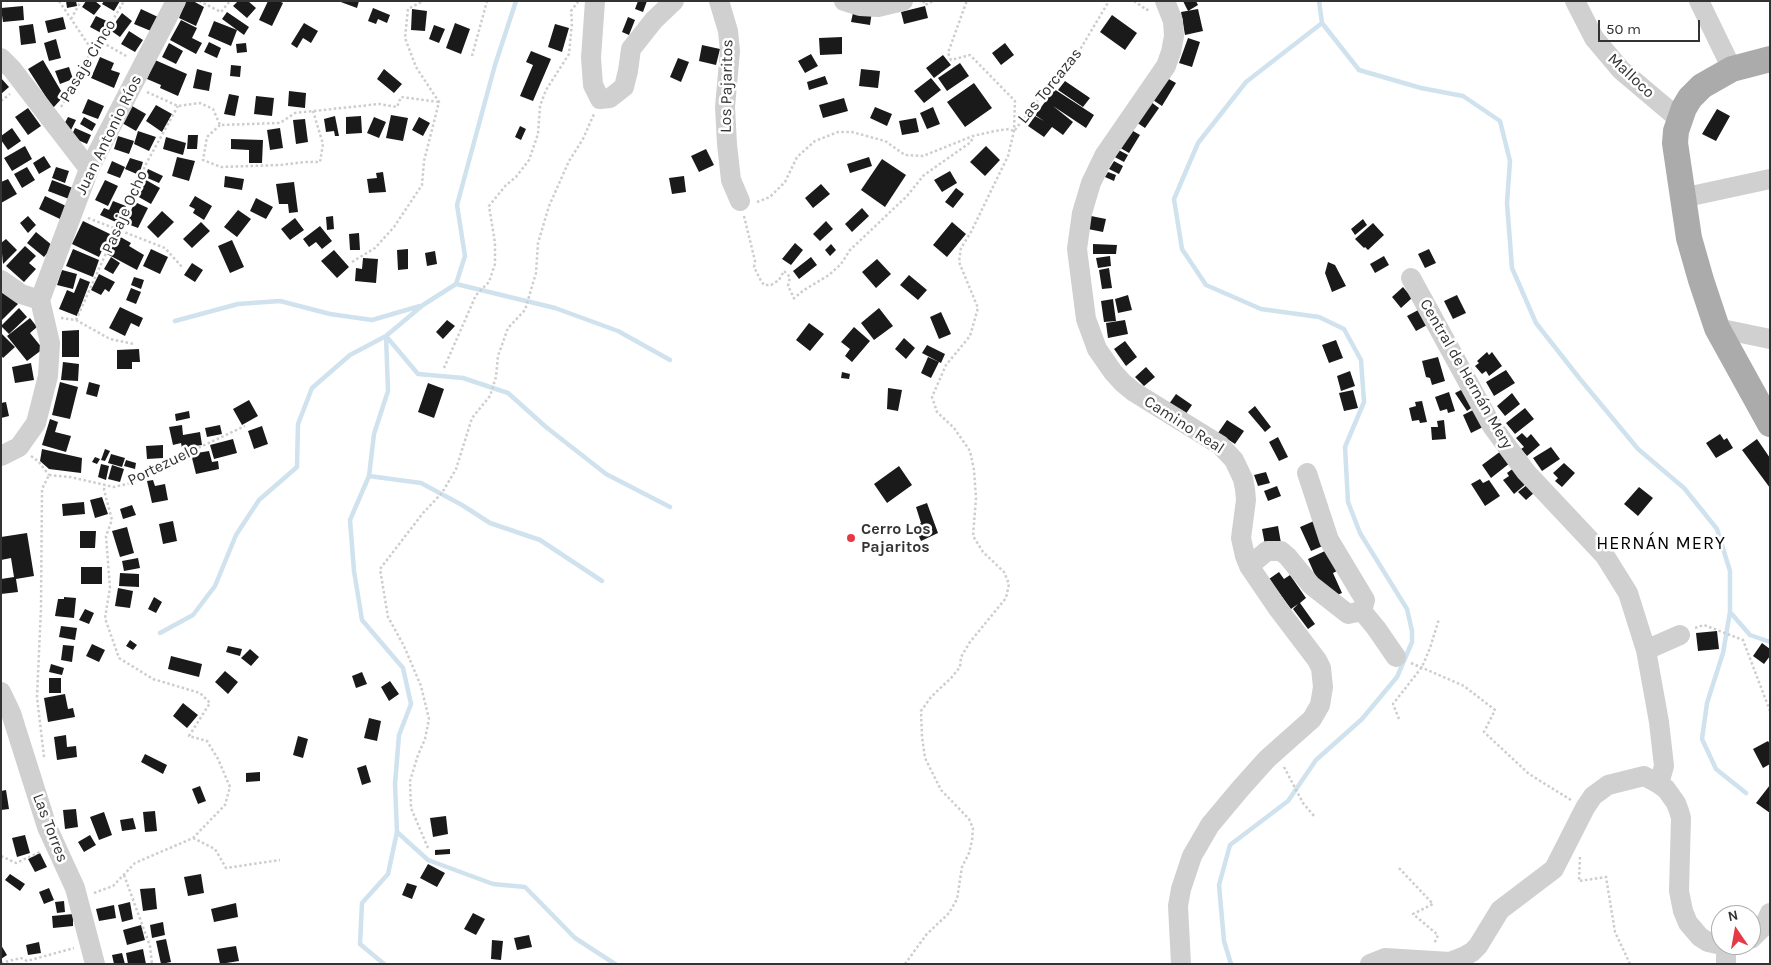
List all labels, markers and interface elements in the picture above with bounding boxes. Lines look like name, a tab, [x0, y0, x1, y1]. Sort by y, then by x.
scale bar	[1601, 10, 1704, 42]
street label: Pasaje Cinco	[56, 16, 120, 106]
text: 50 m	[1606, 20, 1641, 38]
street label: Los Pajaritos	[717, 39, 737, 133]
street label: Las Torcazas	[1014, 44, 1086, 128]
street label: Malloco	[1604, 50, 1658, 102]
street label: Juan Antonio Ríos	[72, 72, 146, 198]
street label: Pasaje Ocho	[98, 167, 152, 257]
street label: Central de Hernán Mery	[1415, 296, 1517, 452]
street label: Camino Real	[1140, 392, 1228, 458]
street label: Portezuelo	[124, 440, 202, 490]
place label: Cerro Los Pajaritos	[861, 519, 931, 557]
marker: Cerro Los Pajaritos	[845, 532, 857, 544]
district label: HERNÁN MERY	[1595, 533, 1727, 555]
street label: Las Torres	[28, 791, 72, 865]
north arrow	[1711, 905, 1761, 955]
text: N	[1726, 906, 1740, 925]

